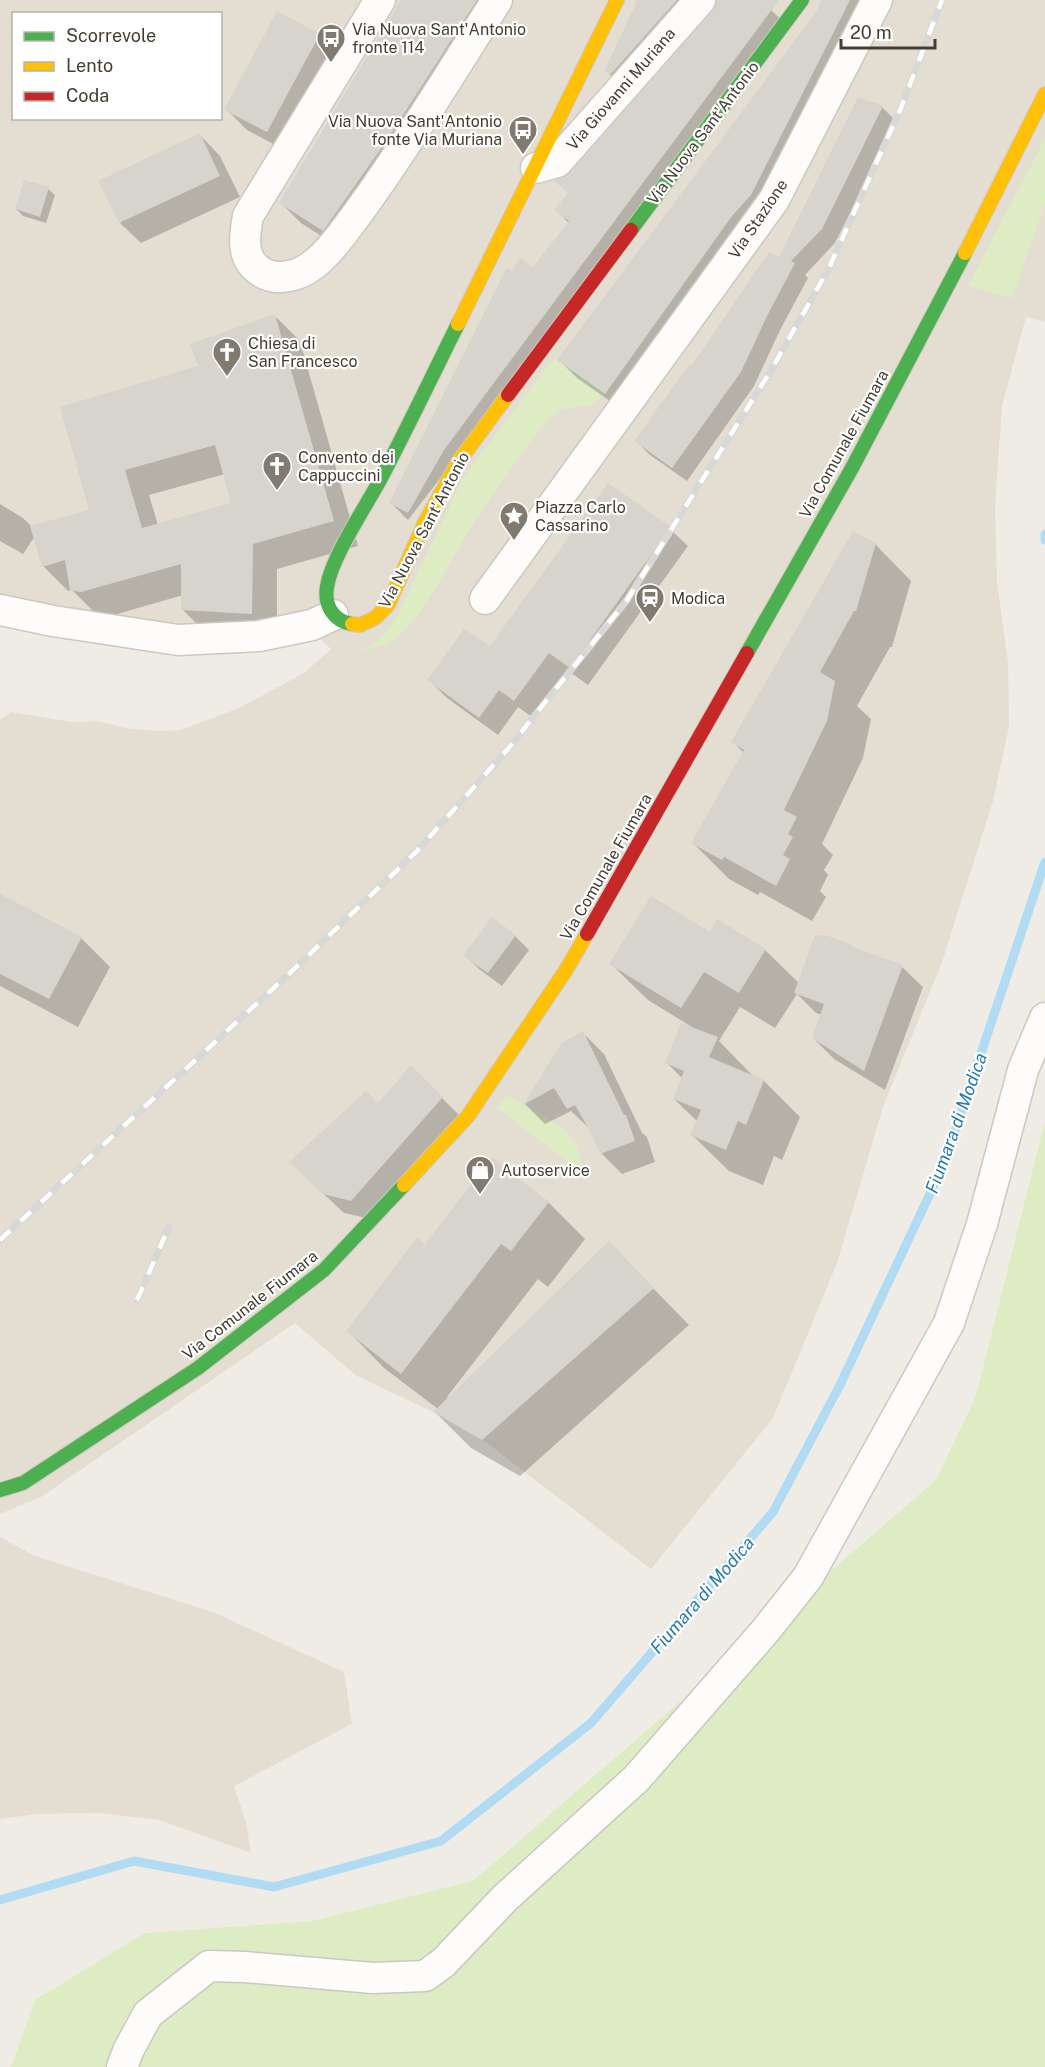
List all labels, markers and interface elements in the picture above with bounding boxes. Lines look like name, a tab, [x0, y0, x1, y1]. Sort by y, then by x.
legend	[12, 12, 222, 120]
scale bar	[841, 12, 936, 50]
place label: Via Nuova Sant'Antonio fronte 114	[352, 20, 526, 57]
bus stop icon: Via Nuova Sant'Antonio fronte 114	[315, 22, 347, 64]
text: 20 m	[850, 22, 892, 43]
street label: Via Giovanni Muriana	[563, 24, 679, 154]
text: Scorrevole	[66, 25, 156, 46]
text: Lento	[66, 55, 113, 76]
street label: Via Nuova Sant'Antonio	[643, 58, 763, 208]
text: Coda	[66, 85, 109, 106]
place label: Via Nuova Sant'Antonio fonte Via Muriana	[328, 112, 502, 149]
bus stop icon: Via Nuova Sant'Antonio fonte Via Muriana	[507, 114, 539, 156]
street label: Via Stazione	[724, 176, 792, 262]
place label: Chiesa di San Francesco	[248, 334, 358, 371]
church icon: Chiesa di San Francesco	[211, 336, 243, 378]
street label: Via Comunale Fiumara	[795, 367, 893, 521]
place label: Convento dei Cappuccini	[298, 448, 394, 485]
street label: Via Nuova Sant'Antonio	[375, 449, 473, 611]
church icon: Convento dei Cappuccini	[261, 450, 293, 492]
place label: Piazza Carlo Cassarino	[535, 498, 626, 535]
place icon: Piazza Carlo Cassarino	[498, 500, 530, 542]
station icon: Modica	[634, 582, 666, 624]
place label: Modica	[671, 589, 725, 608]
street label: Via Comunale Fiumara	[556, 790, 656, 944]
water label: Fiumara di Modica	[921, 1050, 991, 1196]
shop icon: Autoservice	[464, 1154, 496, 1196]
place label: Autoservice	[501, 1161, 590, 1180]
street label: Via Comunale Fiumara	[179, 1246, 321, 1364]
water label: Fiumara di Modica	[646, 1532, 758, 1658]

